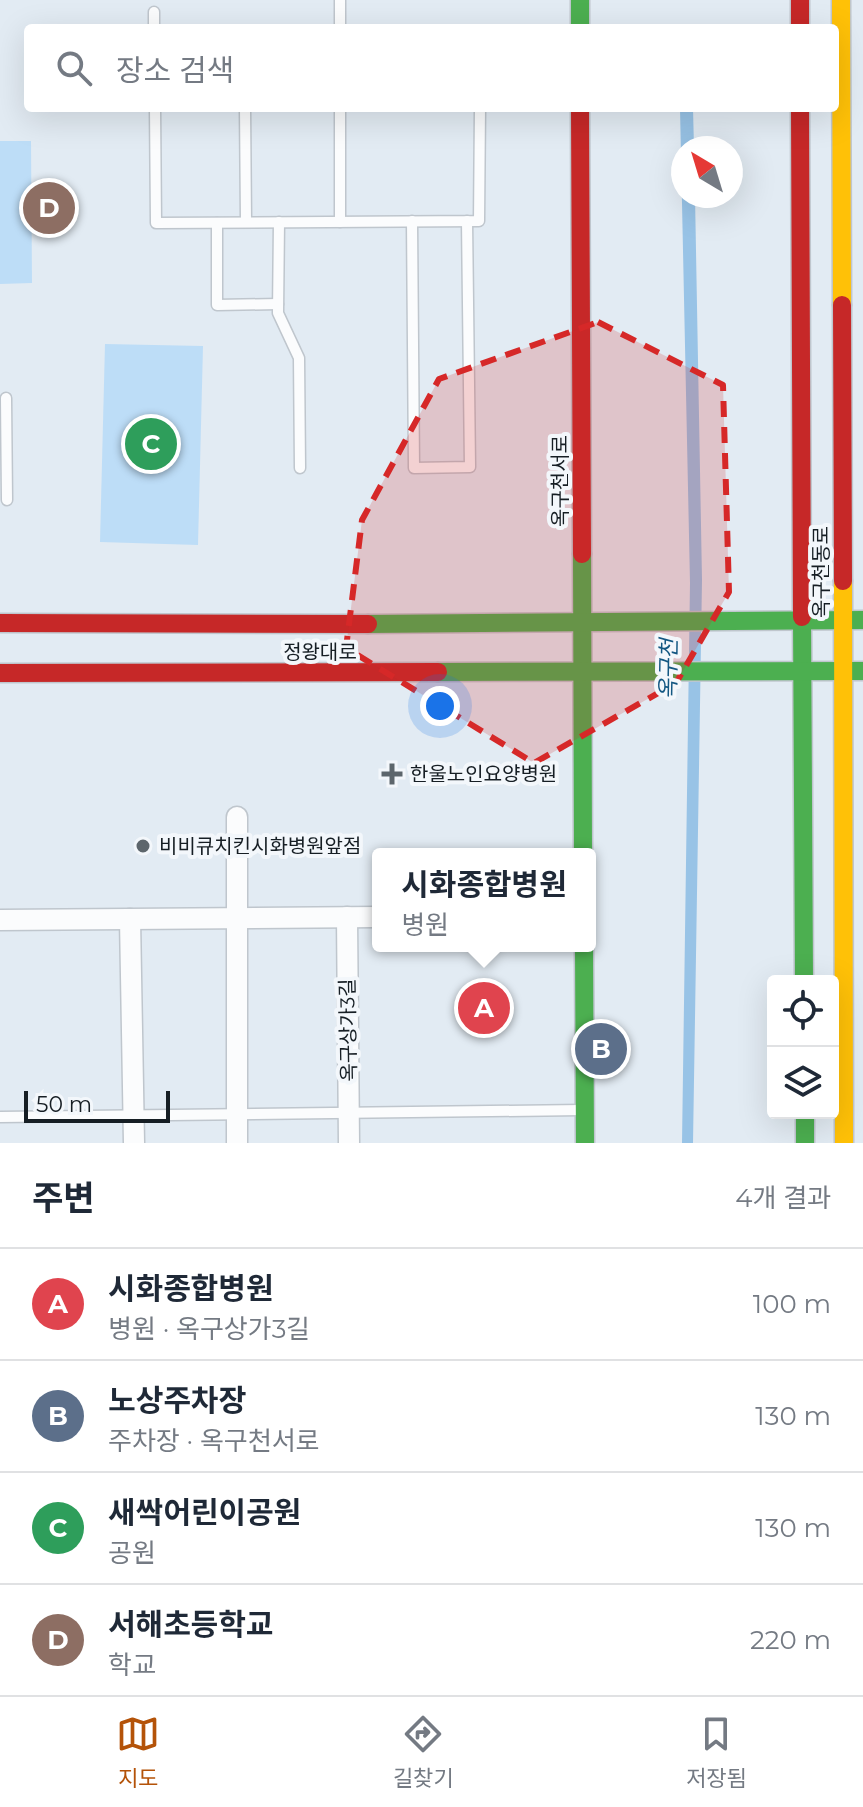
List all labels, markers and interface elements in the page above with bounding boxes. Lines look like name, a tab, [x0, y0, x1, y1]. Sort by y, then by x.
search box	[24, 24, 839, 112]
icon: search	[52, 46, 96, 90]
text: 장소 검색	[116, 52, 234, 89]
north arrow	[671, 136, 743, 208]
pin: D	[23, 178, 75, 238]
pin: C	[125, 414, 177, 474]
street label: 옥구천서로	[548, 435, 572, 527]
street label: 옥구천동로	[809, 526, 833, 618]
water label: 옥구천	[654, 636, 683, 700]
street label: 정왕대로	[283, 640, 357, 664]
your location	[420, 686, 460, 726]
place label: 한울노인요양병원	[410, 762, 557, 786]
marker: 한울노인요양병원	[381, 763, 403, 785]
place label: 비비큐치킨시화병원앞점	[159, 834, 361, 858]
marker: 비비큐치킨시화병원앞점	[134, 837, 152, 855]
popup	[372, 848, 596, 952]
text: 시화종합병원	[401, 866, 567, 903]
text: 병원	[401, 909, 449, 941]
map controls	[767, 975, 839, 1119]
button: locate	[767, 975, 839, 1047]
street label: 옥구상가3길	[335, 978, 361, 1082]
pin: A	[458, 978, 510, 1038]
pin: B	[575, 1019, 627, 1079]
button: layers	[767, 1047, 839, 1119]
scale bar	[24, 1087, 170, 1123]
text: 50 m	[36, 1091, 92, 1118]
text: 주변	[32, 1177, 95, 1219]
text: 4개 결과	[735, 1182, 831, 1214]
text: 시화종합병원	[108, 1270, 274, 1307]
text: A	[48, 1288, 68, 1320]
text: 100 m	[753, 1288, 831, 1320]
text: 병원 · 옥구상가3길	[108, 1313, 310, 1345]
text: 노상주차장	[108, 1382, 246, 1419]
text: B	[48, 1400, 68, 1432]
text: 130 m	[755, 1400, 831, 1432]
text: 주차장 · 옥구천서로	[108, 1425, 320, 1457]
text: 새싹어린이공원	[108, 1494, 301, 1531]
text: C	[49, 1512, 67, 1544]
text: 130 m	[755, 1512, 831, 1544]
text: 공원	[108, 1537, 156, 1569]
text: 서해초등학교	[108, 1606, 274, 1643]
text: D	[47, 1624, 69, 1656]
text: 220 m	[750, 1624, 831, 1656]
text: 학교	[108, 1649, 156, 1681]
tab: 지도	[116, 1712, 160, 1792]
tab: 길찾기	[393, 1712, 453, 1792]
tab: 저장됨	[686, 1712, 747, 1792]

